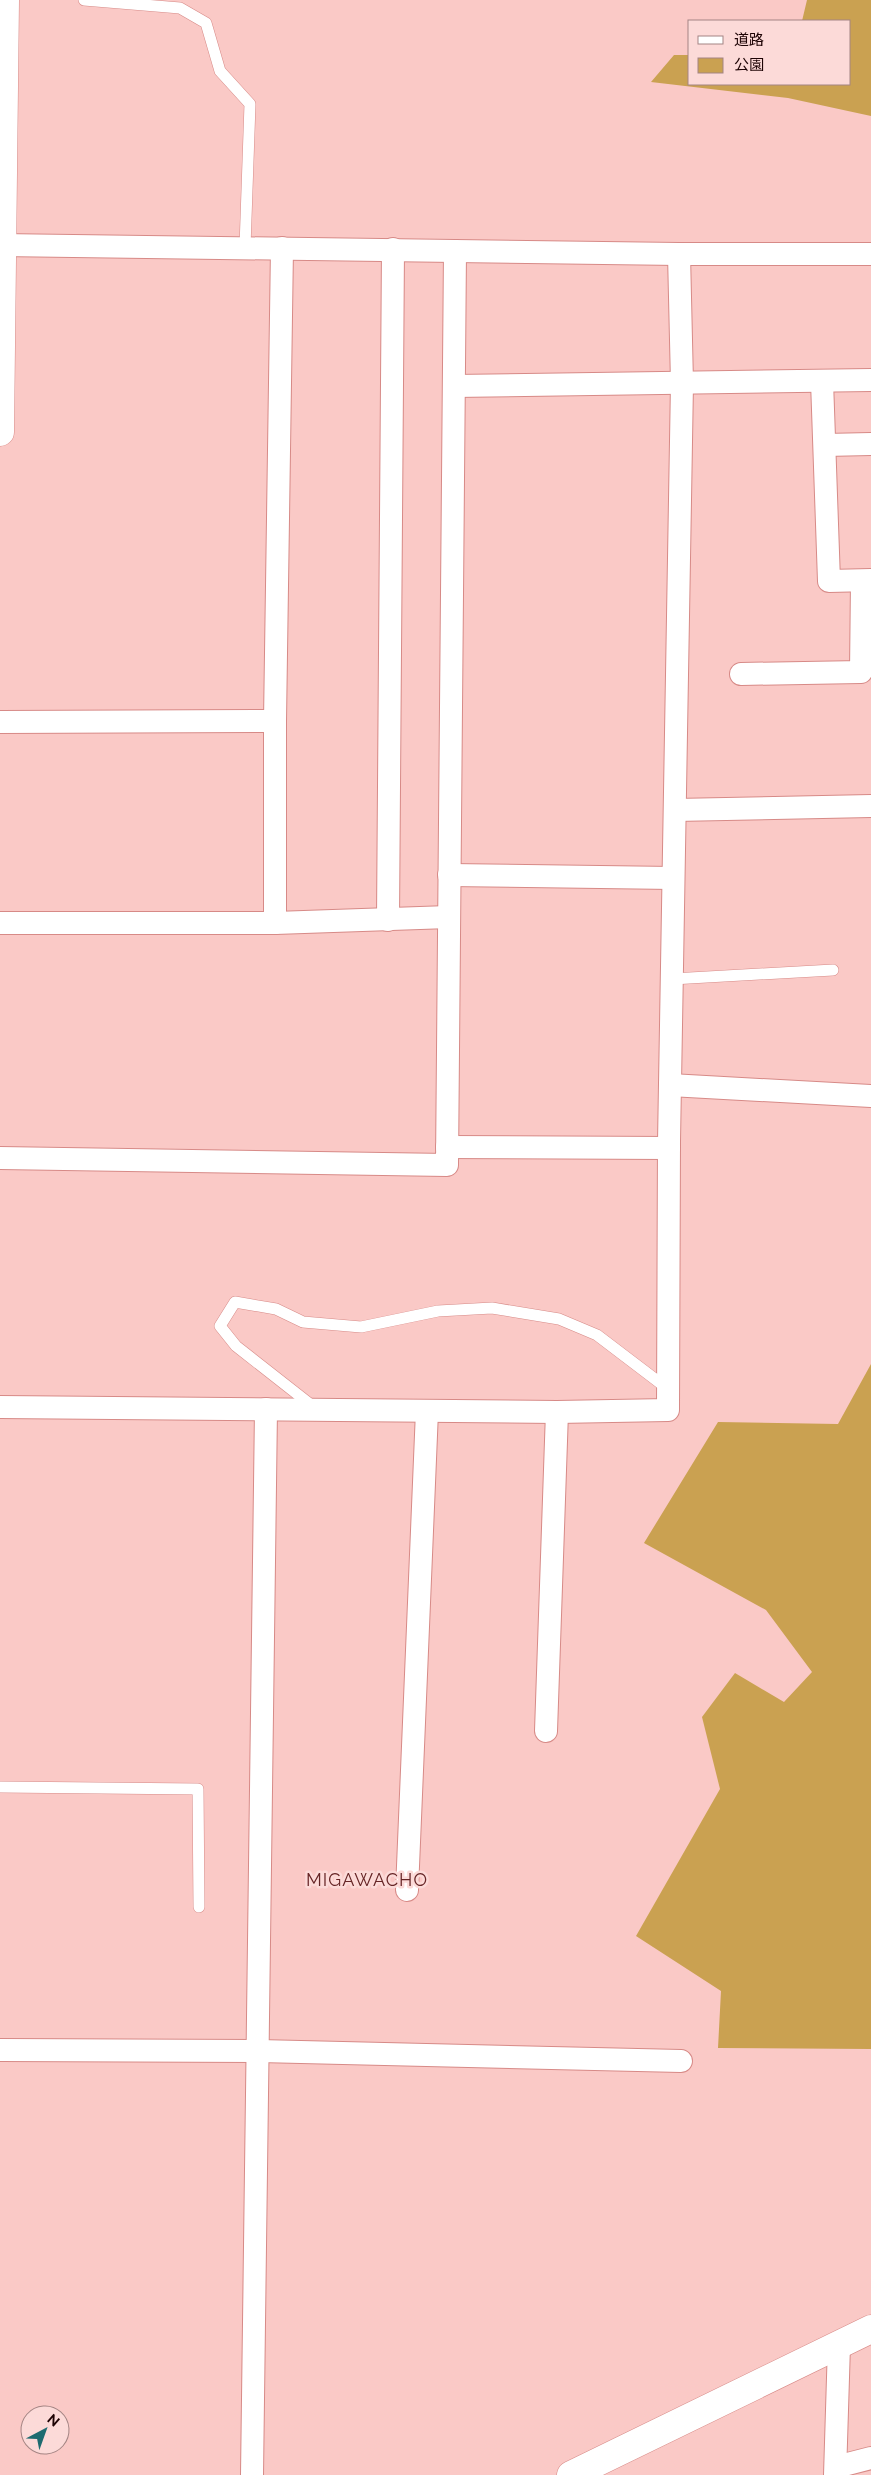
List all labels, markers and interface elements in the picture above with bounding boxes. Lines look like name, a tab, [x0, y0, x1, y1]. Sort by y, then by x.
legend	[688, 20, 851, 85]
text: 道路	[734, 31, 764, 49]
text: 公園	[734, 56, 764, 74]
district label: MIGAWACHO	[306, 1869, 428, 1890]
north arrow	[20, 2405, 70, 2455]
text: N	[44, 2411, 63, 2430]

